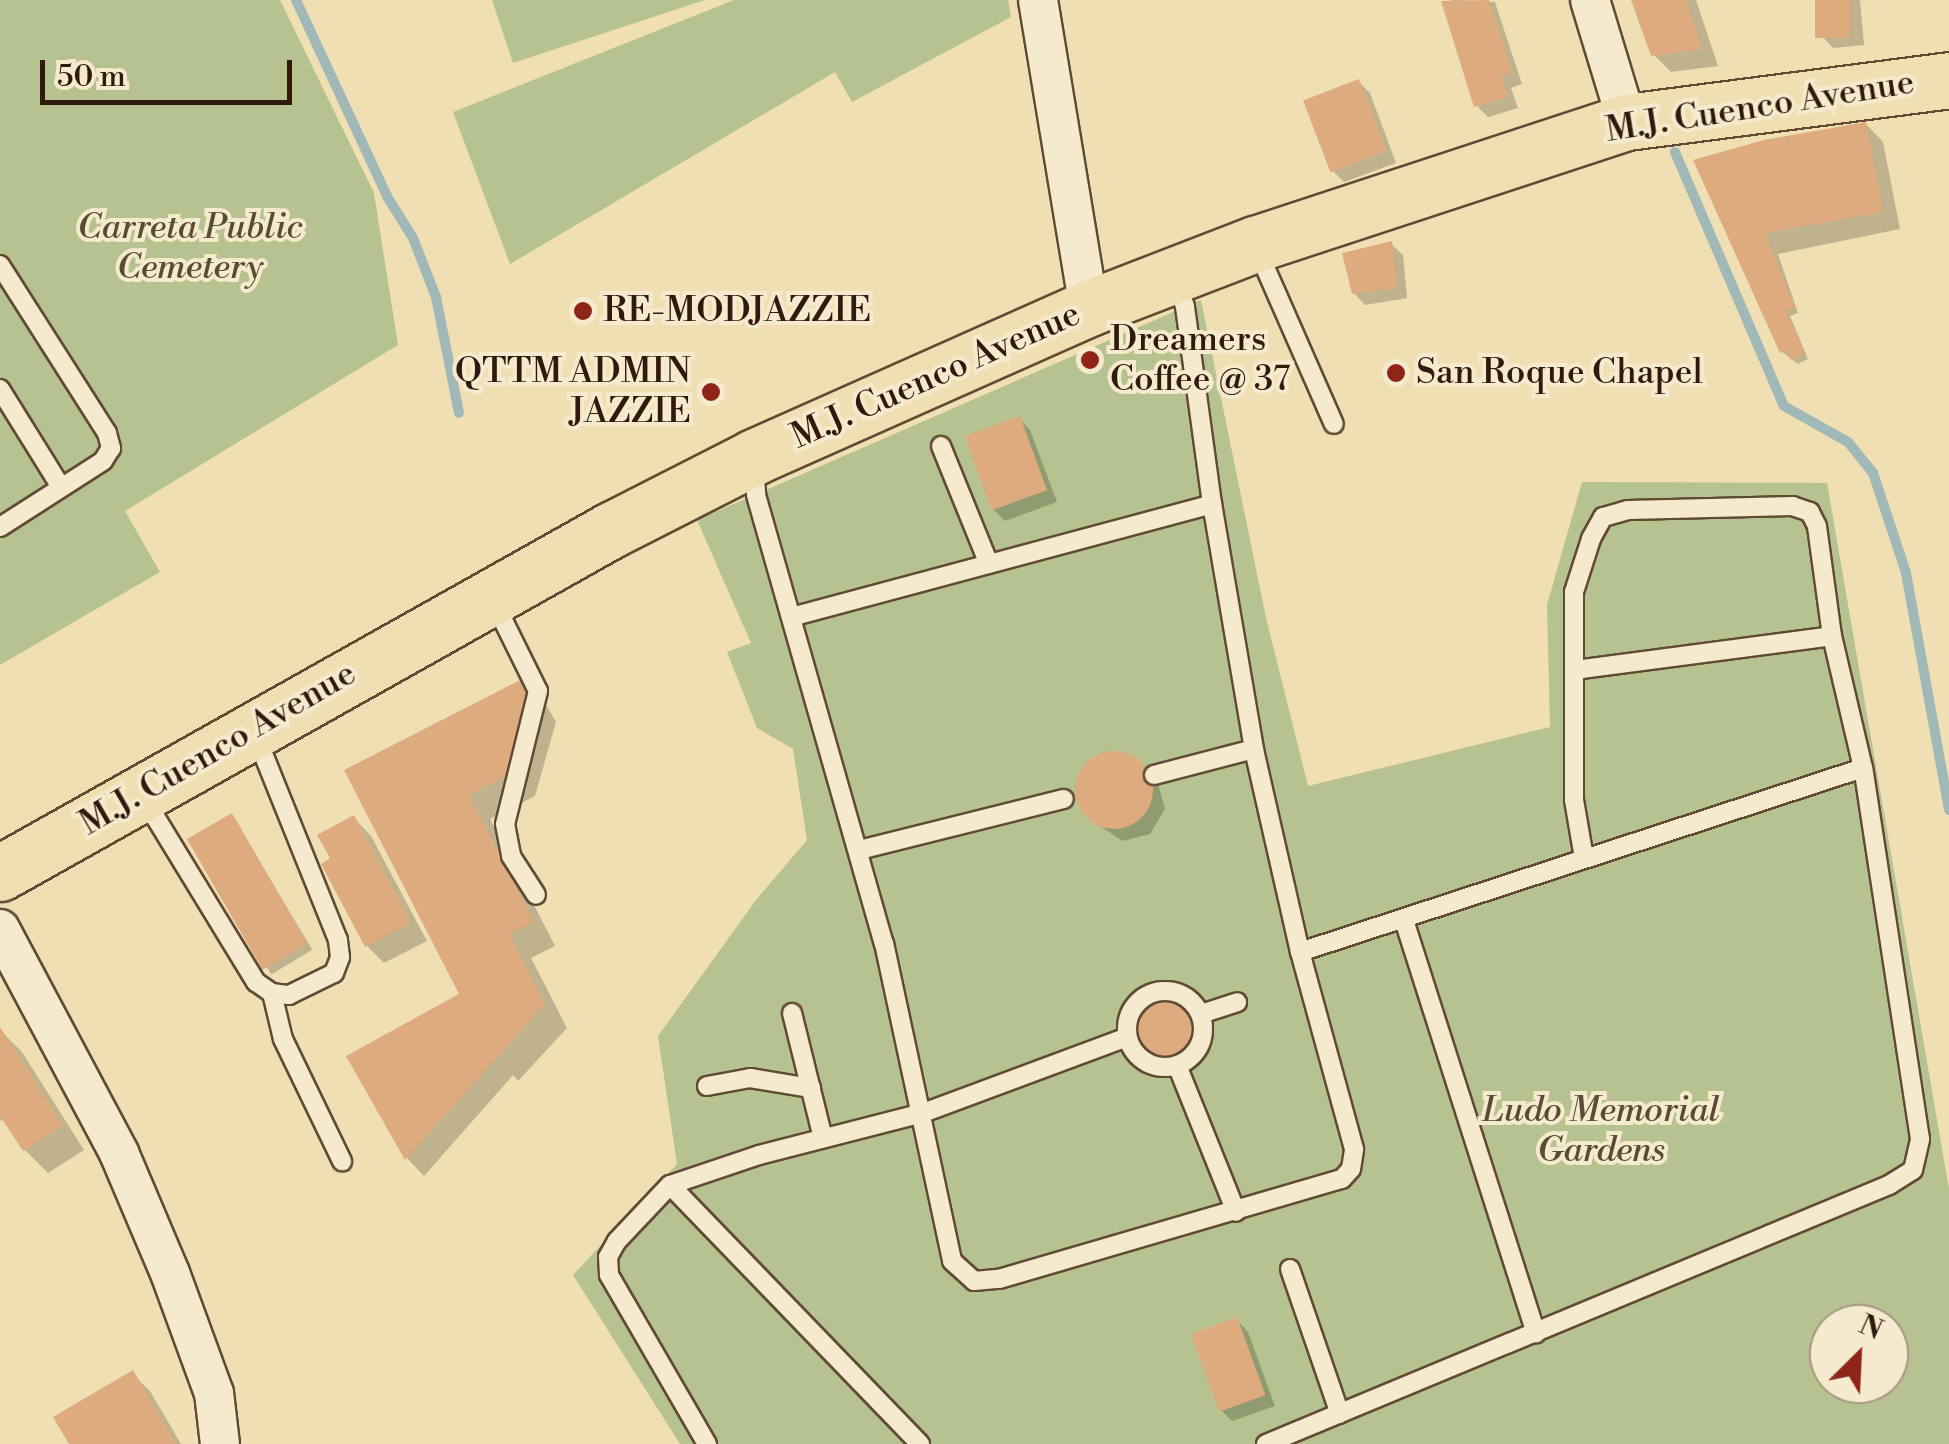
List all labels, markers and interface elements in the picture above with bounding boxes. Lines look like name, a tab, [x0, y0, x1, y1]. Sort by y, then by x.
scale bar	[45, 40, 298, 102]
text: 50 m	[57, 58, 126, 96]
street label: M.J. Cuenco Avenue	[1603, 62, 1917, 152]
park label: Carreta Public Cemetery	[77, 207, 303, 289]
place label: RE-MODJAZZIE	[603, 290, 871, 332]
street label: M.J. Cuenco Avenue	[785, 293, 1087, 459]
marker: RE-MODJAZZIE	[572, 300, 594, 322]
place label: Dreamers Coffee @ 37	[1110, 319, 1290, 401]
marker: Dreamers Coffee @ 37	[1079, 349, 1101, 371]
place label: QTTM ADMIN JAZZIE	[455, 351, 691, 433]
place label: San Roque Chapel	[1416, 352, 1703, 394]
marker: San Roque Chapel	[1385, 362, 1407, 384]
marker: QTTM ADMIN JAZZIE	[700, 381, 722, 403]
street label: M.J. Cuenco Avenue	[72, 653, 364, 845]
park label: Ludo Memorial Gardens	[1482, 1090, 1720, 1172]
north arrow	[1809, 1304, 1909, 1404]
text: N	[1853, 1307, 1888, 1348]

